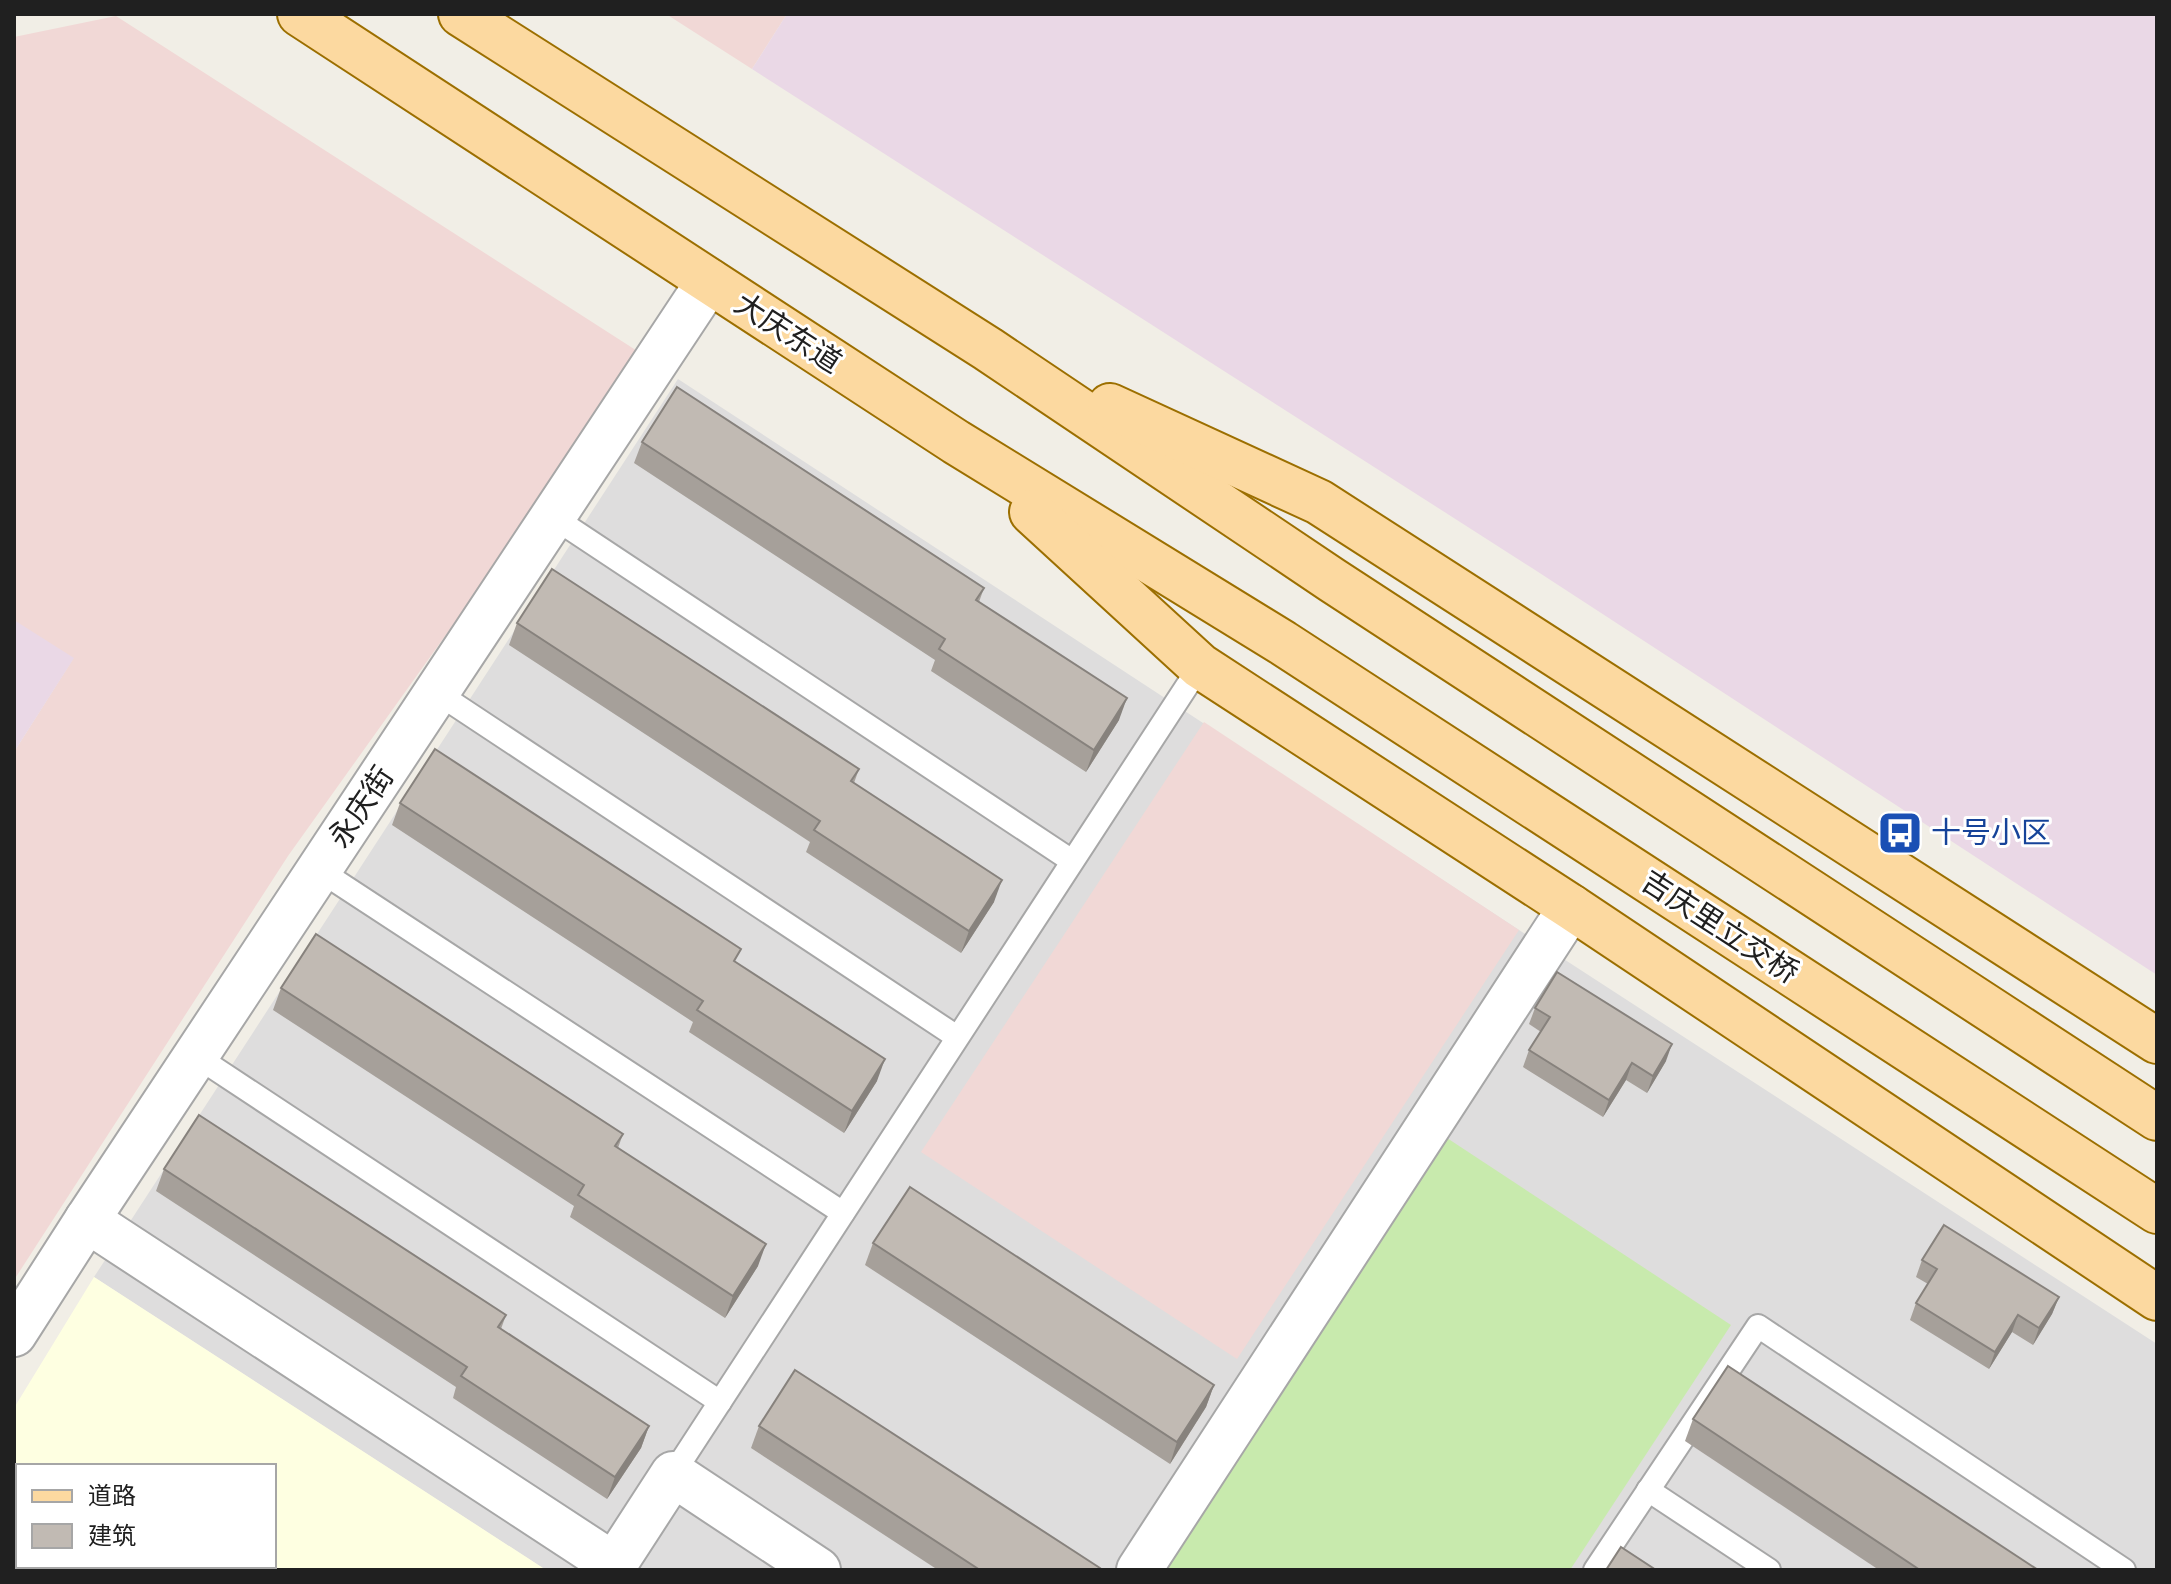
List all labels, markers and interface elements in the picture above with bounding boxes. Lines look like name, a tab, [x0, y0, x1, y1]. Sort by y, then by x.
street label: 大庆东道	[728, 284, 849, 381]
street label: 永庆街	[319, 759, 401, 854]
bus stop icon: 十号小区	[1876, 809, 1924, 857]
place label: 十号小区	[1931, 813, 2051, 851]
street label: 吉庆里立交桥	[1635, 861, 1806, 991]
legend	[16, 1464, 276, 1568]
text: 道路	[88, 1480, 136, 1510]
text: 建筑	[88, 1520, 136, 1550]

